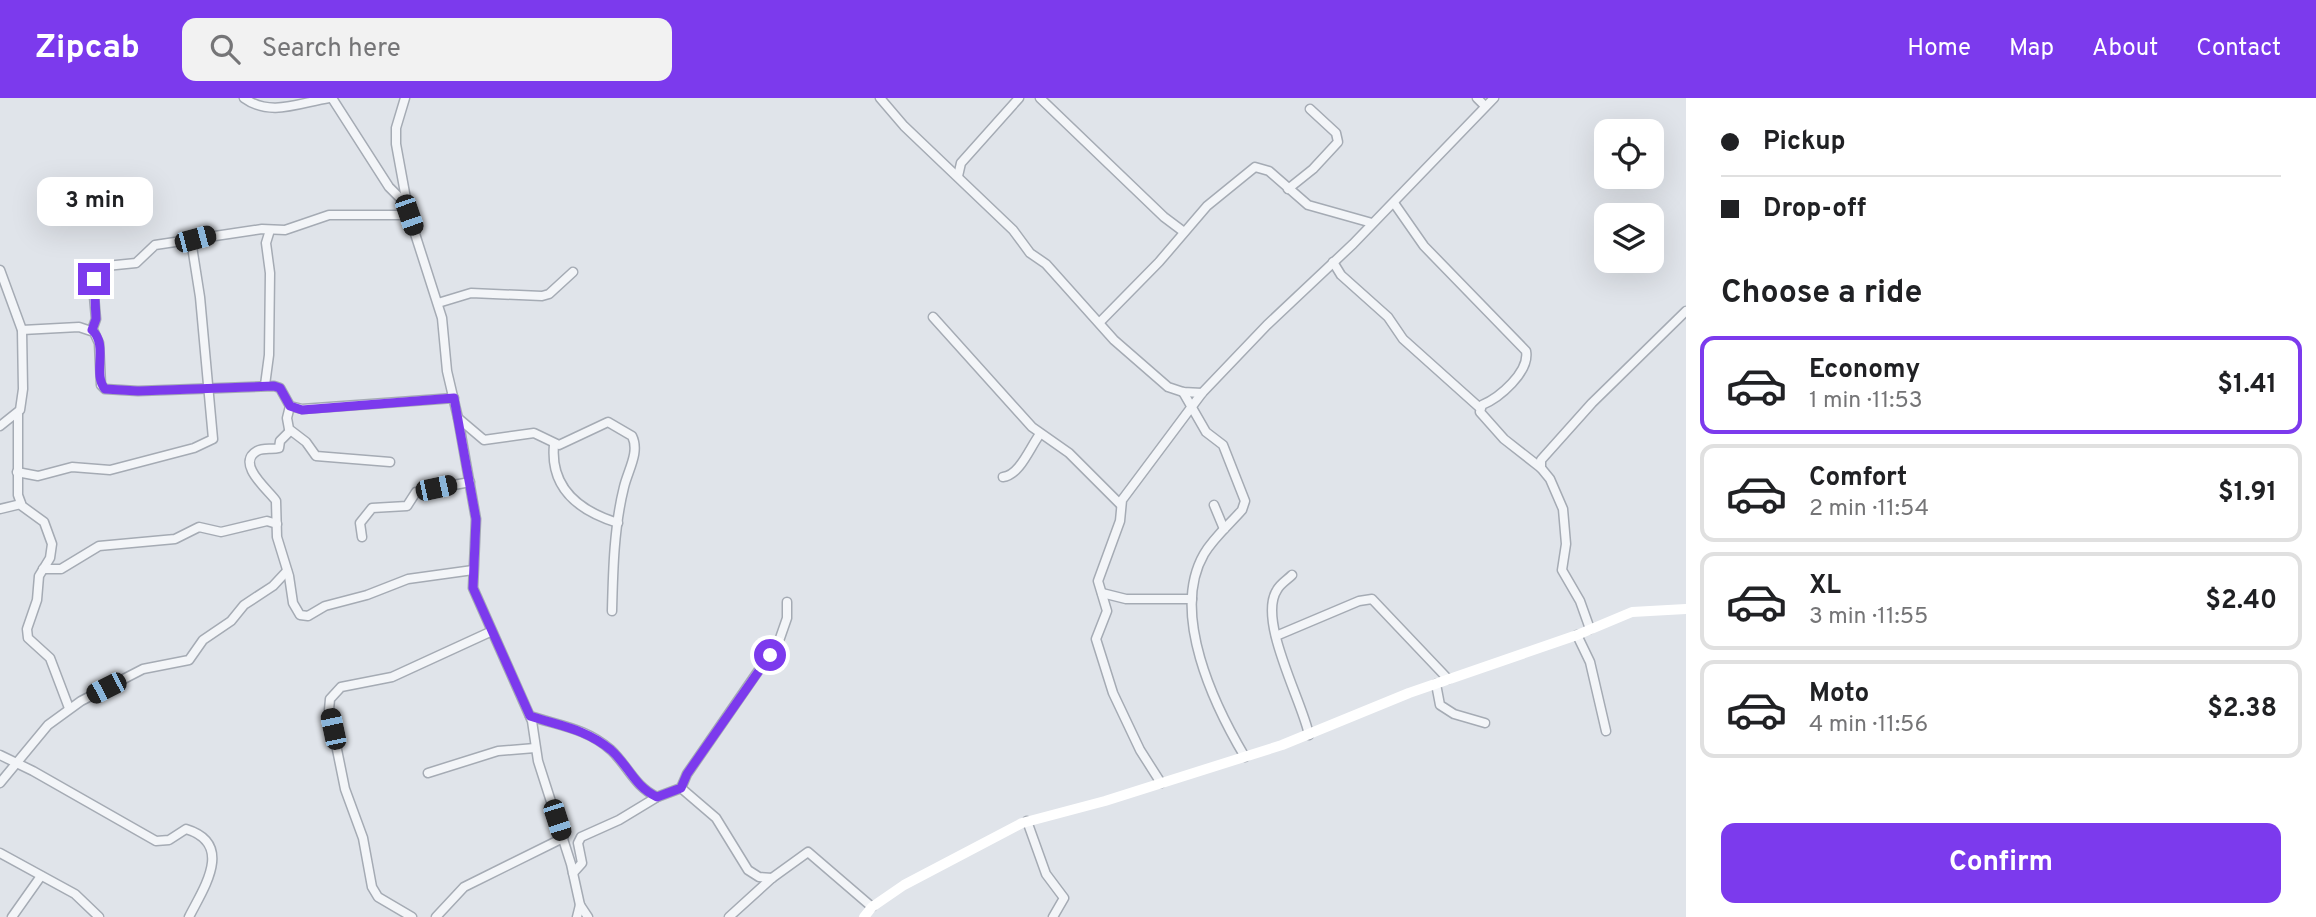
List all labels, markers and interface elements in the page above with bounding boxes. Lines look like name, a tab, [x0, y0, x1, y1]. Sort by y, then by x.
search box	[182, 18, 672, 81]
text: Zipcab	[35, 28, 140, 70]
icon: search	[206, 30, 244, 68]
text: Search here	[262, 33, 401, 66]
text: Home	[1907, 34, 1971, 64]
text: Map	[2009, 34, 2054, 64]
text: About	[2092, 34, 2158, 64]
text: Contact	[2196, 34, 2281, 64]
map controls	[1594, 119, 1664, 273]
button: locate	[1594, 119, 1664, 189]
text: Pickup	[1763, 126, 1846, 159]
callout: 3 min	[36, 178, 152, 226]
text: 3 min	[65, 187, 125, 216]
car	[393, 192, 426, 238]
text: Drop-off	[1763, 193, 1866, 226]
button: layers	[1594, 203, 1664, 273]
car	[172, 223, 219, 255]
route end	[78, 263, 110, 295]
text: Choose a ride	[1721, 274, 1922, 314]
icon: car	[1725, 354, 1788, 417]
text: Economy	[1809, 354, 1920, 387]
text: $1.41	[2217, 369, 2277, 402]
text: 1 min · 11:53	[1809, 387, 1923, 416]
icon: car	[1725, 462, 1788, 525]
text: Comfort	[1809, 462, 1907, 495]
car	[414, 473, 459, 503]
text: $1.91	[2218, 477, 2277, 510]
text: 2 min · 11:54	[1809, 495, 1929, 524]
icon: car	[1725, 570, 1788, 633]
text: XL	[1809, 570, 1841, 603]
text: $2.40	[2205, 585, 2277, 618]
text: 3 min · 11:55	[1809, 603, 1928, 632]
route start	[754, 639, 786, 671]
car	[83, 669, 130, 707]
icon: car	[1725, 678, 1788, 741]
text: Moto	[1809, 678, 1869, 711]
text: $2.38	[2207, 693, 2277, 726]
car	[319, 706, 348, 752]
text: 4 min · 11:56	[1809, 711, 1928, 740]
car	[541, 797, 574, 843]
button: Confirm	[1721, 823, 2281, 903]

